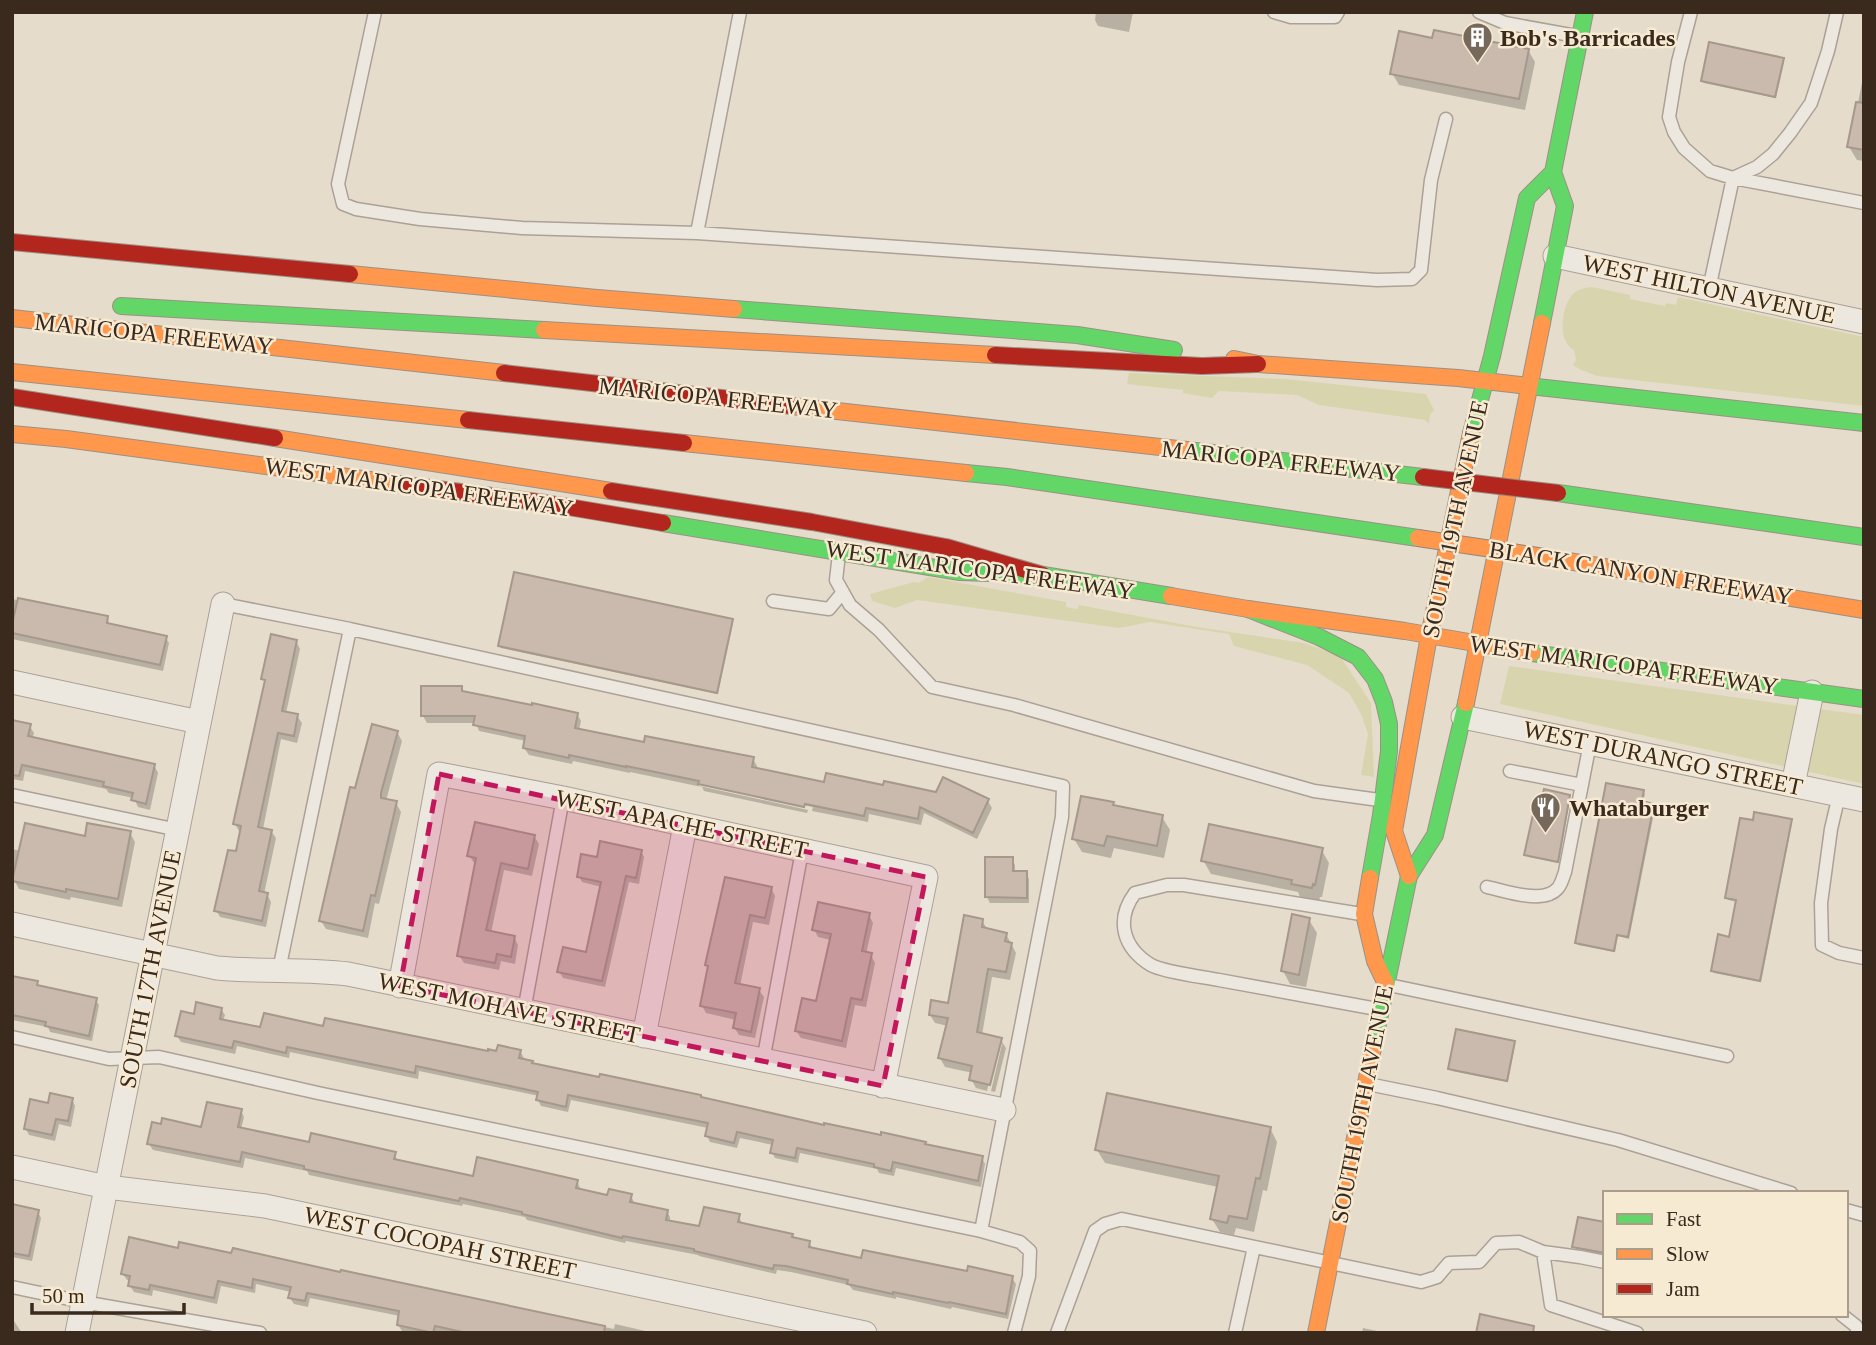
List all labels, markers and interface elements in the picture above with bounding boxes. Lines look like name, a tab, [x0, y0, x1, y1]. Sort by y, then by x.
building icon: Bob's Barricades	[1460, 21, 1494, 65]
place label: Bob's Barricades	[1500, 25, 1675, 51]
street label: WEST HILTON AVENUE	[1580, 249, 1838, 329]
street label: MARICOPA FREEWAY	[33, 309, 275, 359]
street label: MARICOPA FREEWAY	[597, 373, 839, 423]
street label: SOUTH 19TH AVENUE	[1417, 398, 1493, 640]
street label: MARICOPA FREEWAY	[1160, 436, 1402, 486]
street label: WEST MARICOPA FREEWAY	[263, 452, 575, 522]
street label: WEST MARICOPA FREEWAY	[824, 535, 1136, 605]
street label: BLACK CANYON FREEWAY	[1487, 536, 1795, 610]
street label: WEST MARICOPA FREEWAY	[1468, 630, 1780, 700]
street label: WEST DURANGO STREET	[1521, 716, 1805, 800]
street label: WEST APACHE STREET	[553, 785, 811, 864]
restaurant icon: Whataburger	[1529, 791, 1563, 835]
place label: Whataburger	[1569, 795, 1709, 821]
street label: SOUTH 17TH AVENUE	[114, 848, 186, 1090]
street label: WEST MOHAVE STREET	[376, 968, 643, 1049]
street label: SOUTH 19TH AVENUE	[1326, 983, 1398, 1225]
legend	[1603, 1191, 1848, 1317]
street label: WEST COCOPAH STREET	[302, 1201, 579, 1285]
text: Fast	[1666, 1207, 1701, 1231]
text: Slow	[1666, 1242, 1710, 1266]
scale bar	[32, 1272, 184, 1316]
text: Jam	[1666, 1277, 1700, 1301]
text: 50 m	[42, 1284, 85, 1308]

